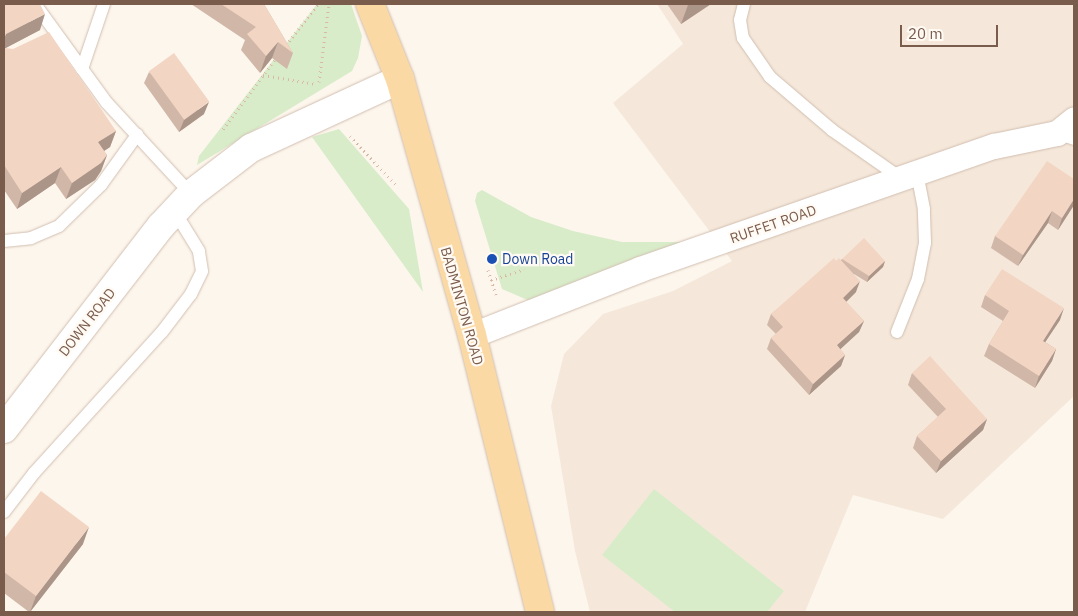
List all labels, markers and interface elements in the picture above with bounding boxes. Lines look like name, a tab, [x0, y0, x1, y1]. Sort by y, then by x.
scale bar	[903, 15, 1000, 47]
text: 20 m	[908, 24, 943, 43]
street label: RUFFET ROAD	[728, 201, 818, 247]
street label: BADMINTON ROAD	[437, 245, 487, 367]
place label: Down Road	[502, 251, 573, 267]
marker: Down Road	[486, 253, 498, 265]
street label: DOWN ROAD	[55, 285, 119, 359]

